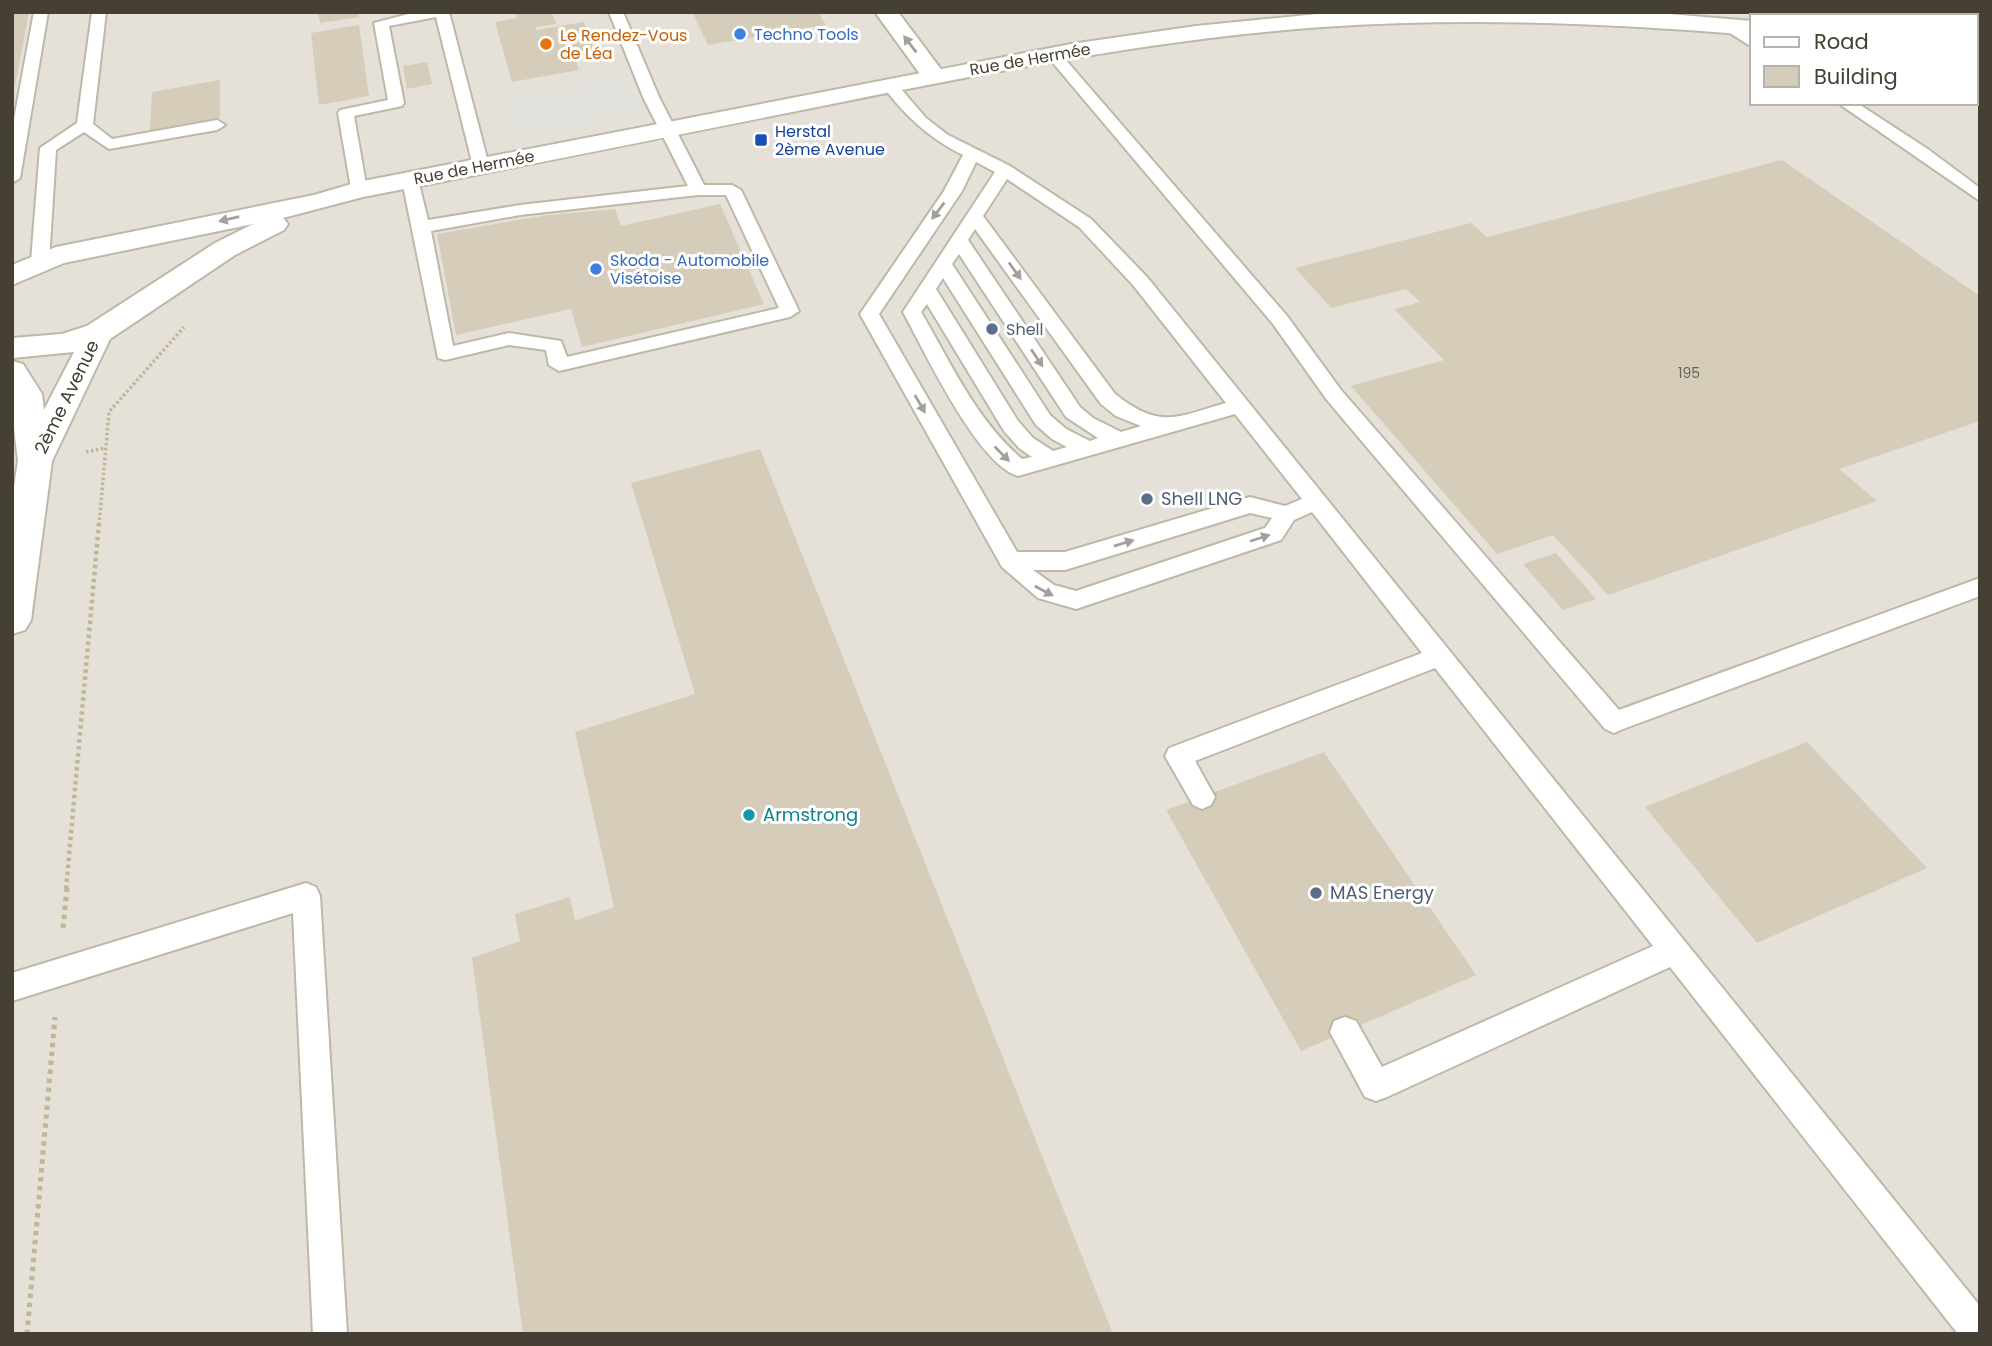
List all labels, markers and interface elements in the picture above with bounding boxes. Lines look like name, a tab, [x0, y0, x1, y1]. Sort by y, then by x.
legend	[1750, 14, 1978, 105]
place label: Techno Tools	[754, 23, 859, 46]
place label: Le Rendez-Vous de Léa	[560, 24, 687, 65]
marker: Techno Tools	[732, 26, 748, 42]
text: Road	[1814, 27, 1869, 56]
one-way arrow	[903, 35, 917, 53]
marker: Le Rendez-Vous de Léa	[538, 36, 554, 52]
street label: Rue de Hermée	[968, 38, 1092, 81]
text: Building	[1814, 62, 1898, 91]
place label: Herstal 2ème Avenue	[775, 120, 885, 161]
marker: Herstal 2ème Avenue	[753, 132, 769, 148]
street label: Rue de Hermée	[412, 145, 536, 190]
one-way arrow	[930, 201, 945, 219]
one-way arrow	[218, 214, 240, 225]
place label: Skoda - Automobile Visétoise	[610, 249, 769, 290]
marker: Skoda - Automobile Visétoise	[588, 261, 604, 277]
one-way arrow	[1007, 262, 1021, 280]
place label: Shell	[1006, 318, 1043, 341]
marker: Shell	[984, 321, 1000, 337]
street label: 2ème Avenue	[28, 336, 105, 458]
one-way arrow	[1030, 349, 1044, 367]
house number: 195	[1678, 363, 1700, 383]
one-way arrow	[914, 394, 926, 413]
one-way arrow	[993, 446, 1010, 463]
place label: Shell LNG	[1161, 486, 1242, 511]
marker: Shell LNG	[1139, 491, 1155, 507]
one-way arrow	[1250, 532, 1271, 543]
one-way arrow	[1114, 537, 1135, 547]
one-way arrow	[1035, 585, 1054, 597]
place label: Armstrong	[763, 802, 858, 827]
marker: Armstrong	[741, 807, 757, 823]
place label: MAS Energy	[1330, 880, 1434, 905]
marker: MAS Energy	[1308, 885, 1324, 901]

